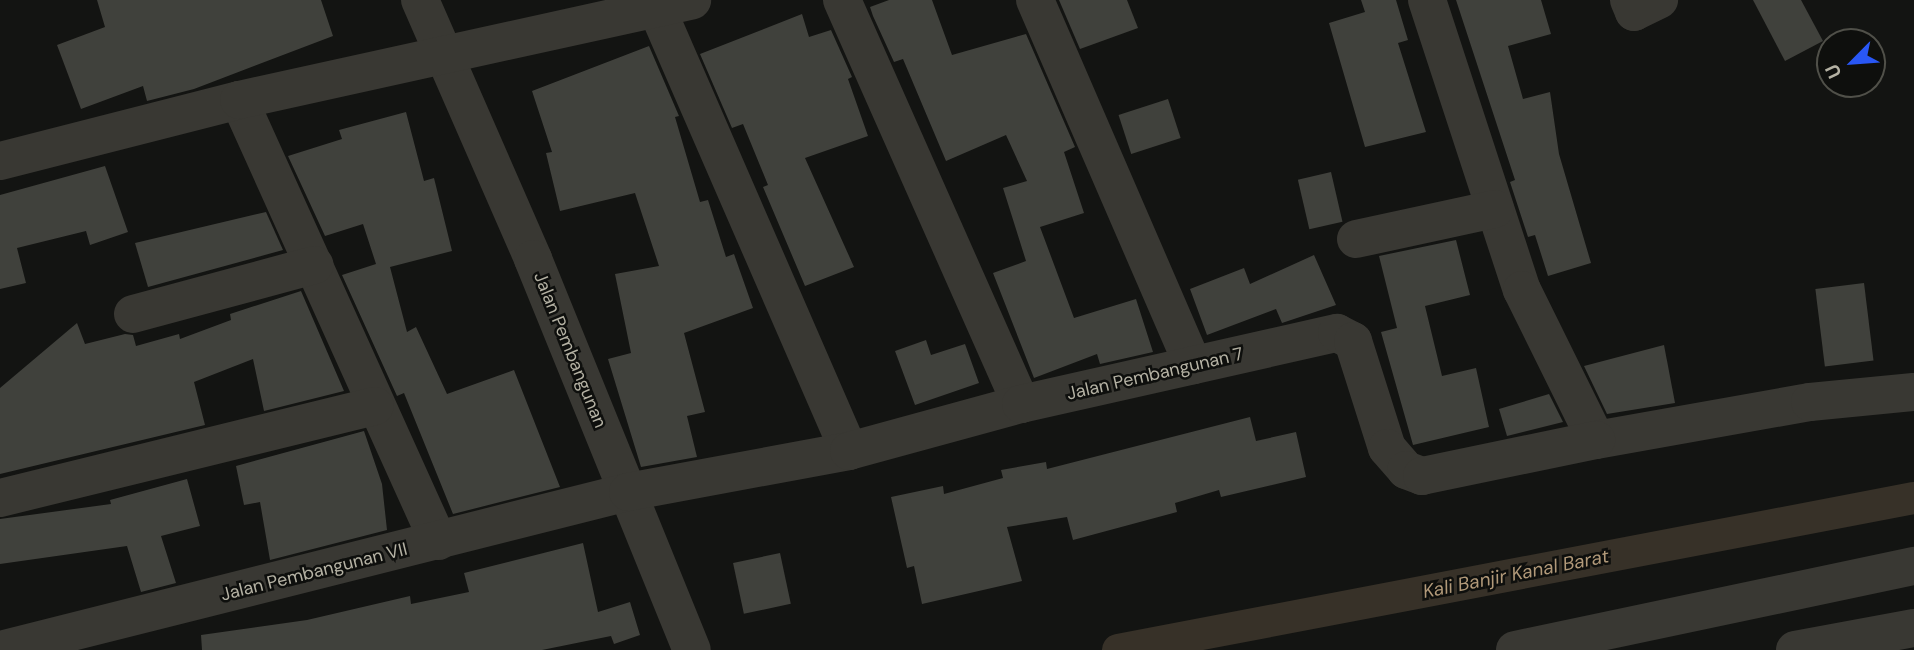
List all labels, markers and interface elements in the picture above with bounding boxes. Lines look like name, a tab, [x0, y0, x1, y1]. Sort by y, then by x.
north arrow	[1816, 28, 1886, 98]
text: U	[1819, 60, 1847, 82]
street label: Jalan Pembangunan	[529, 269, 611, 431]
street label: Jalan Pembangunan 7	[1065, 343, 1245, 405]
street label: Jalan Pembangunan VII	[219, 538, 409, 606]
water label: Kali Banjir Kanal Barat	[1421, 545, 1611, 603]

